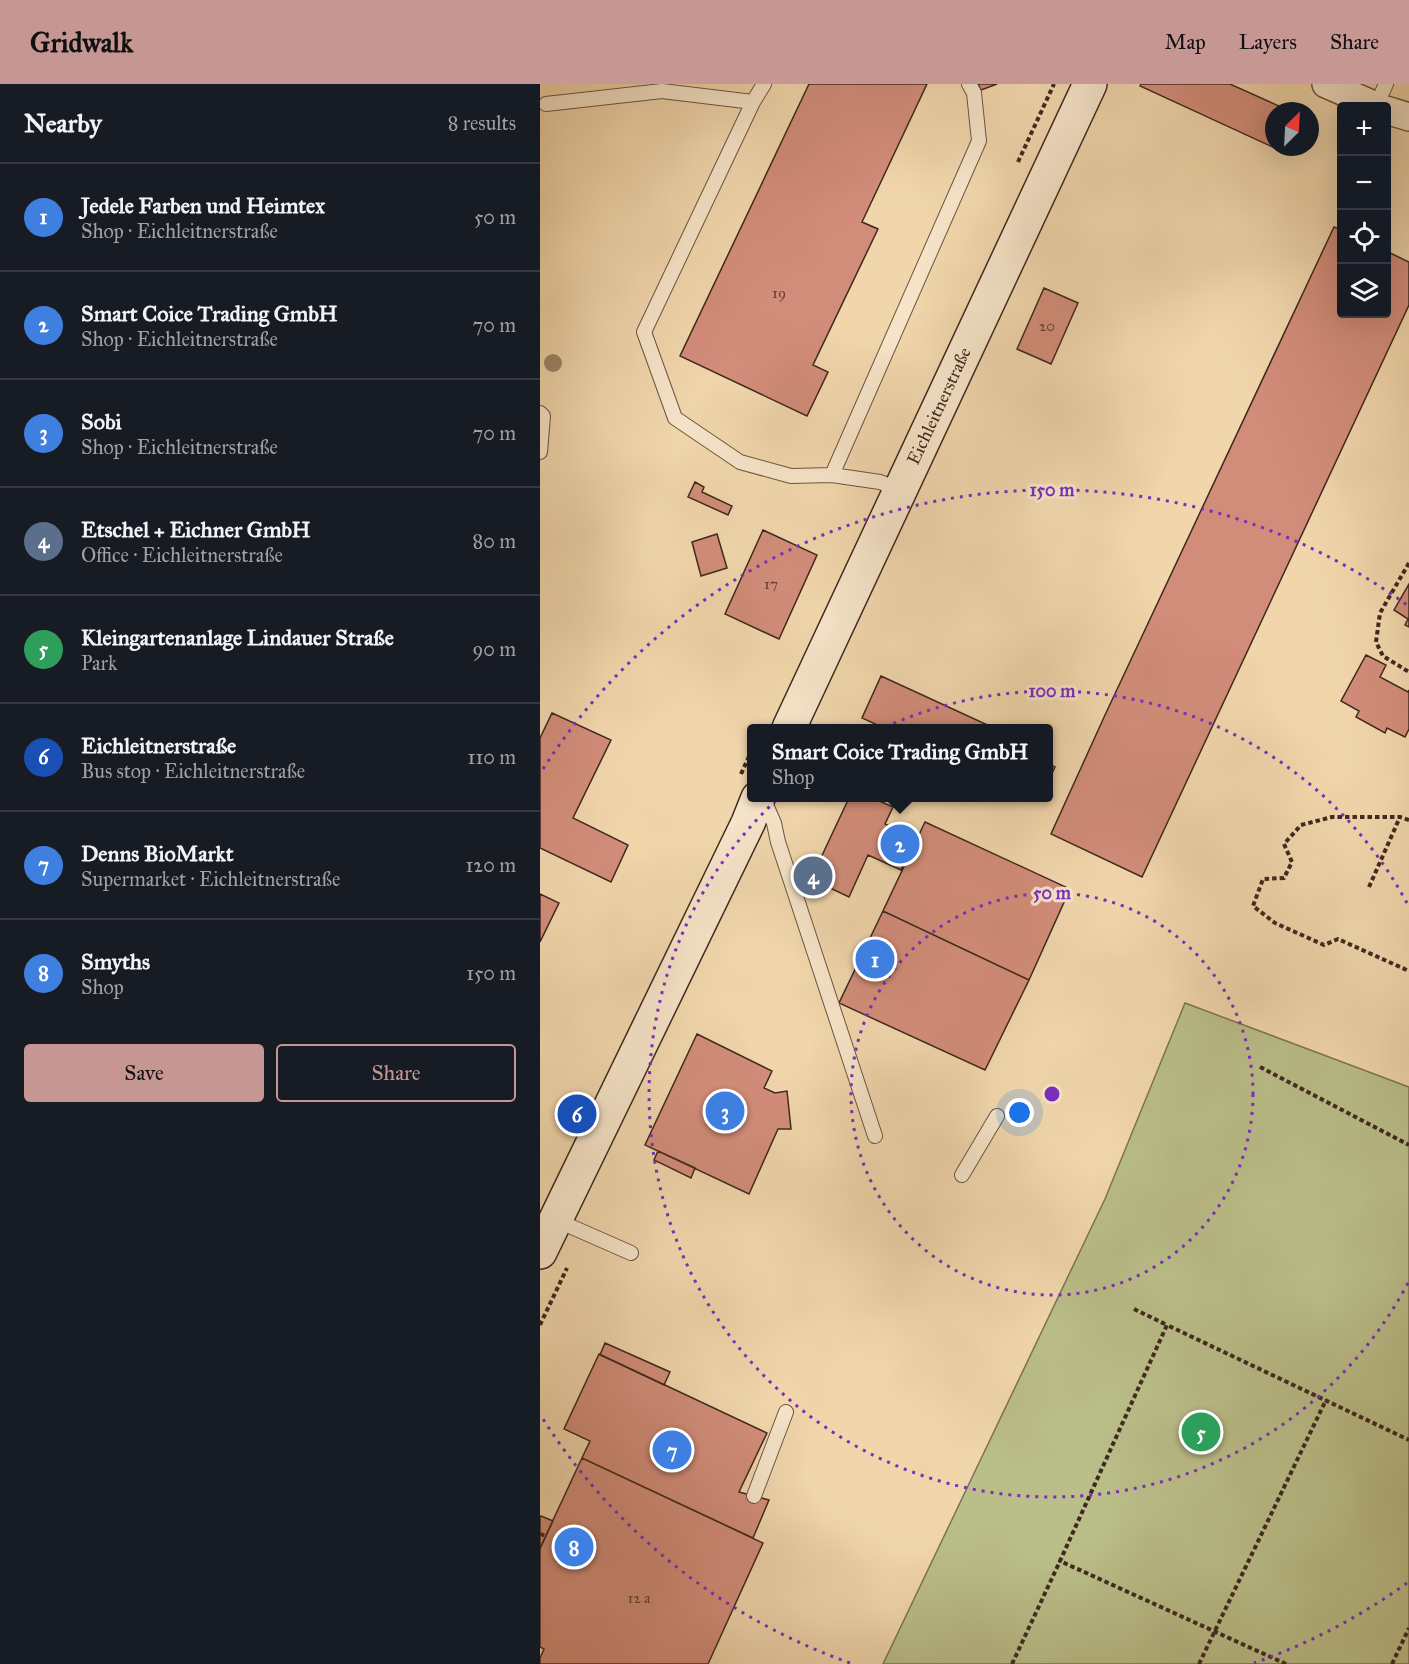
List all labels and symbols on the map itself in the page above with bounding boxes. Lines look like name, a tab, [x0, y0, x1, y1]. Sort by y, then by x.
north arrow	[1265, 102, 1319, 156]
house number: 19	[772, 284, 786, 302]
house number: 20	[1039, 317, 1055, 335]
street label: Eichleitnerstraße	[902, 344, 976, 468]
text: 150 m	[1030, 479, 1075, 501]
house number: 17	[764, 575, 778, 593]
text: 100 m	[1029, 680, 1076, 702]
pin: 2	[880, 822, 920, 867]
pin: 4	[794, 854, 832, 898]
text: 50 m	[1033, 882, 1072, 904]
pin: 1	[856, 936, 894, 982]
centre of rings	[1042, 1084, 1062, 1104]
pin: 3	[706, 1088, 744, 1134]
pin: 6	[558, 1092, 597, 1136]
your location	[1005, 1098, 1034, 1127]
pin: 5	[1182, 1410, 1220, 1454]
pin: 7	[652, 1428, 692, 1472]
pin: 8	[555, 1524, 594, 1570]
house number: 12 a	[628, 1589, 651, 1607]

